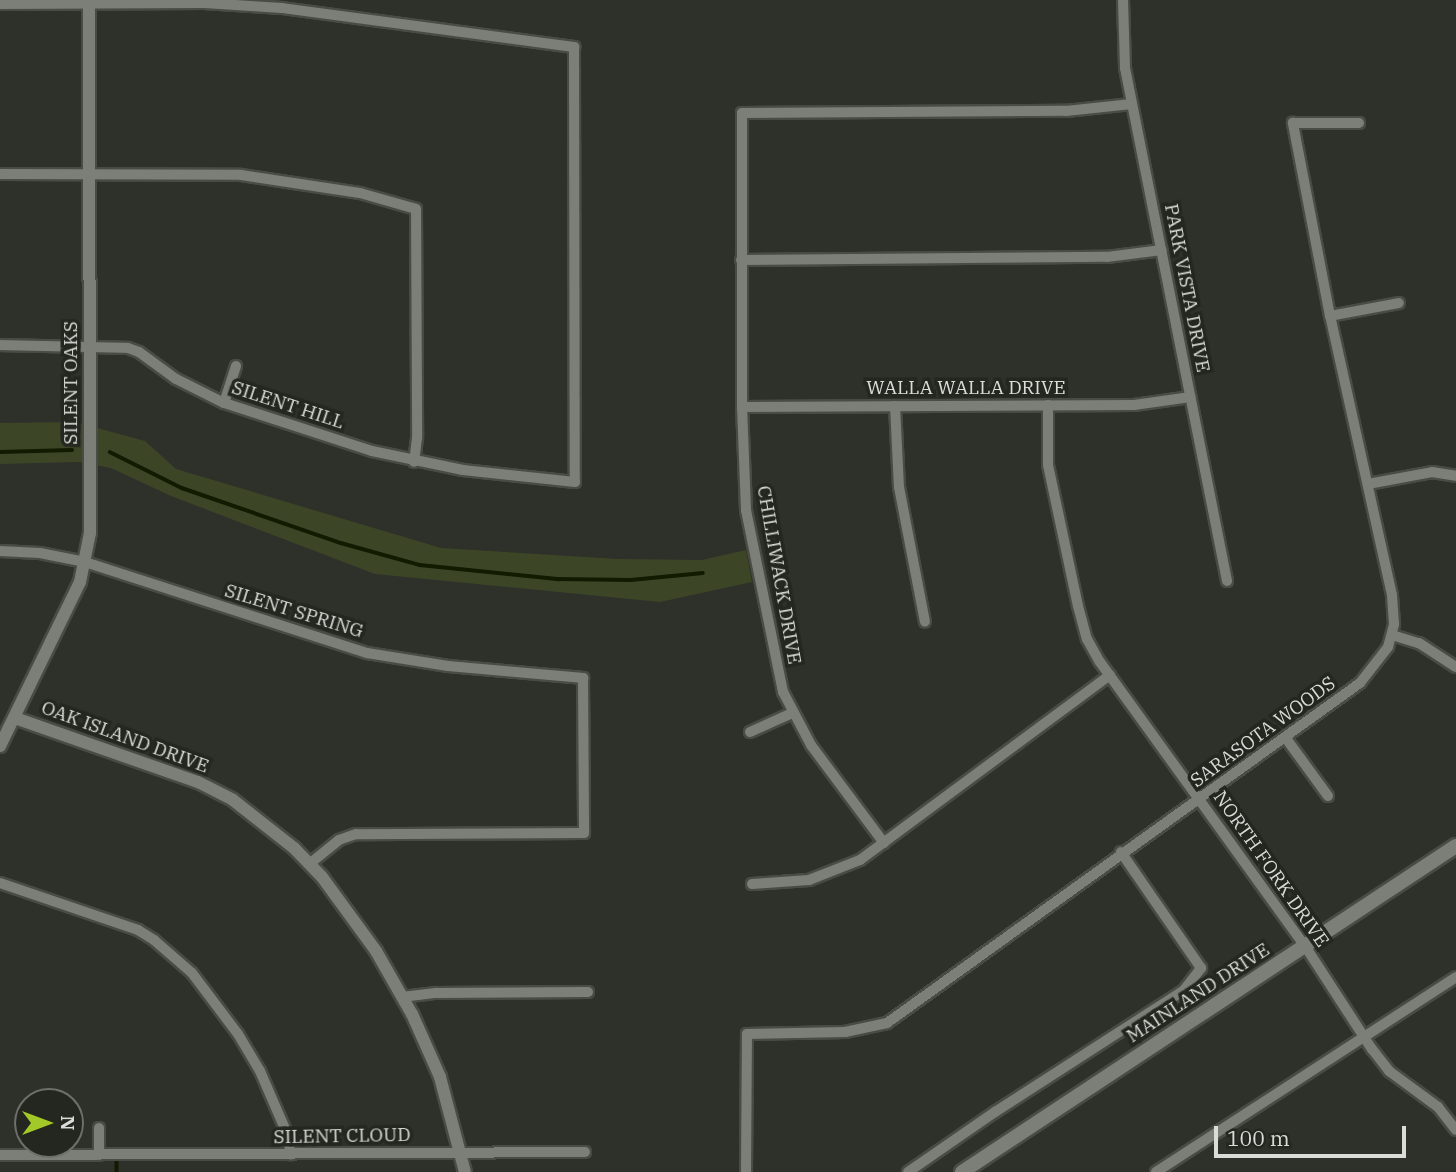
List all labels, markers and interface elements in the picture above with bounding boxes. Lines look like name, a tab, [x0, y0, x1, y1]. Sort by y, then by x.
street label: PARK VISTA DRIVE	[1159, 202, 1215, 374]
street label: SILENT OAKS	[60, 321, 82, 445]
street label: SILENT HILL	[229, 376, 347, 434]
street label: WALLA WALLA DRIVE	[866, 377, 1066, 399]
street label: CHILLIWACK DRIVE	[752, 484, 806, 666]
street label: SILENT SPRING	[222, 579, 366, 643]
street label: SARASOTA WOODS	[1186, 672, 1340, 792]
street label: OAK ISLAND DRIVE	[38, 696, 212, 778]
street label: NORTH FORK DRIVE	[1208, 786, 1334, 952]
street label: MAINLAND DRIVE	[1122, 938, 1274, 1048]
north arrow	[14, 1088, 84, 1158]
scale bar	[1218, 1112, 1410, 1156]
text: N	[56, 1115, 80, 1131]
street label: SILENT CLOUD	[273, 1123, 411, 1149]
text: 100 m	[1227, 1124, 1290, 1152]

